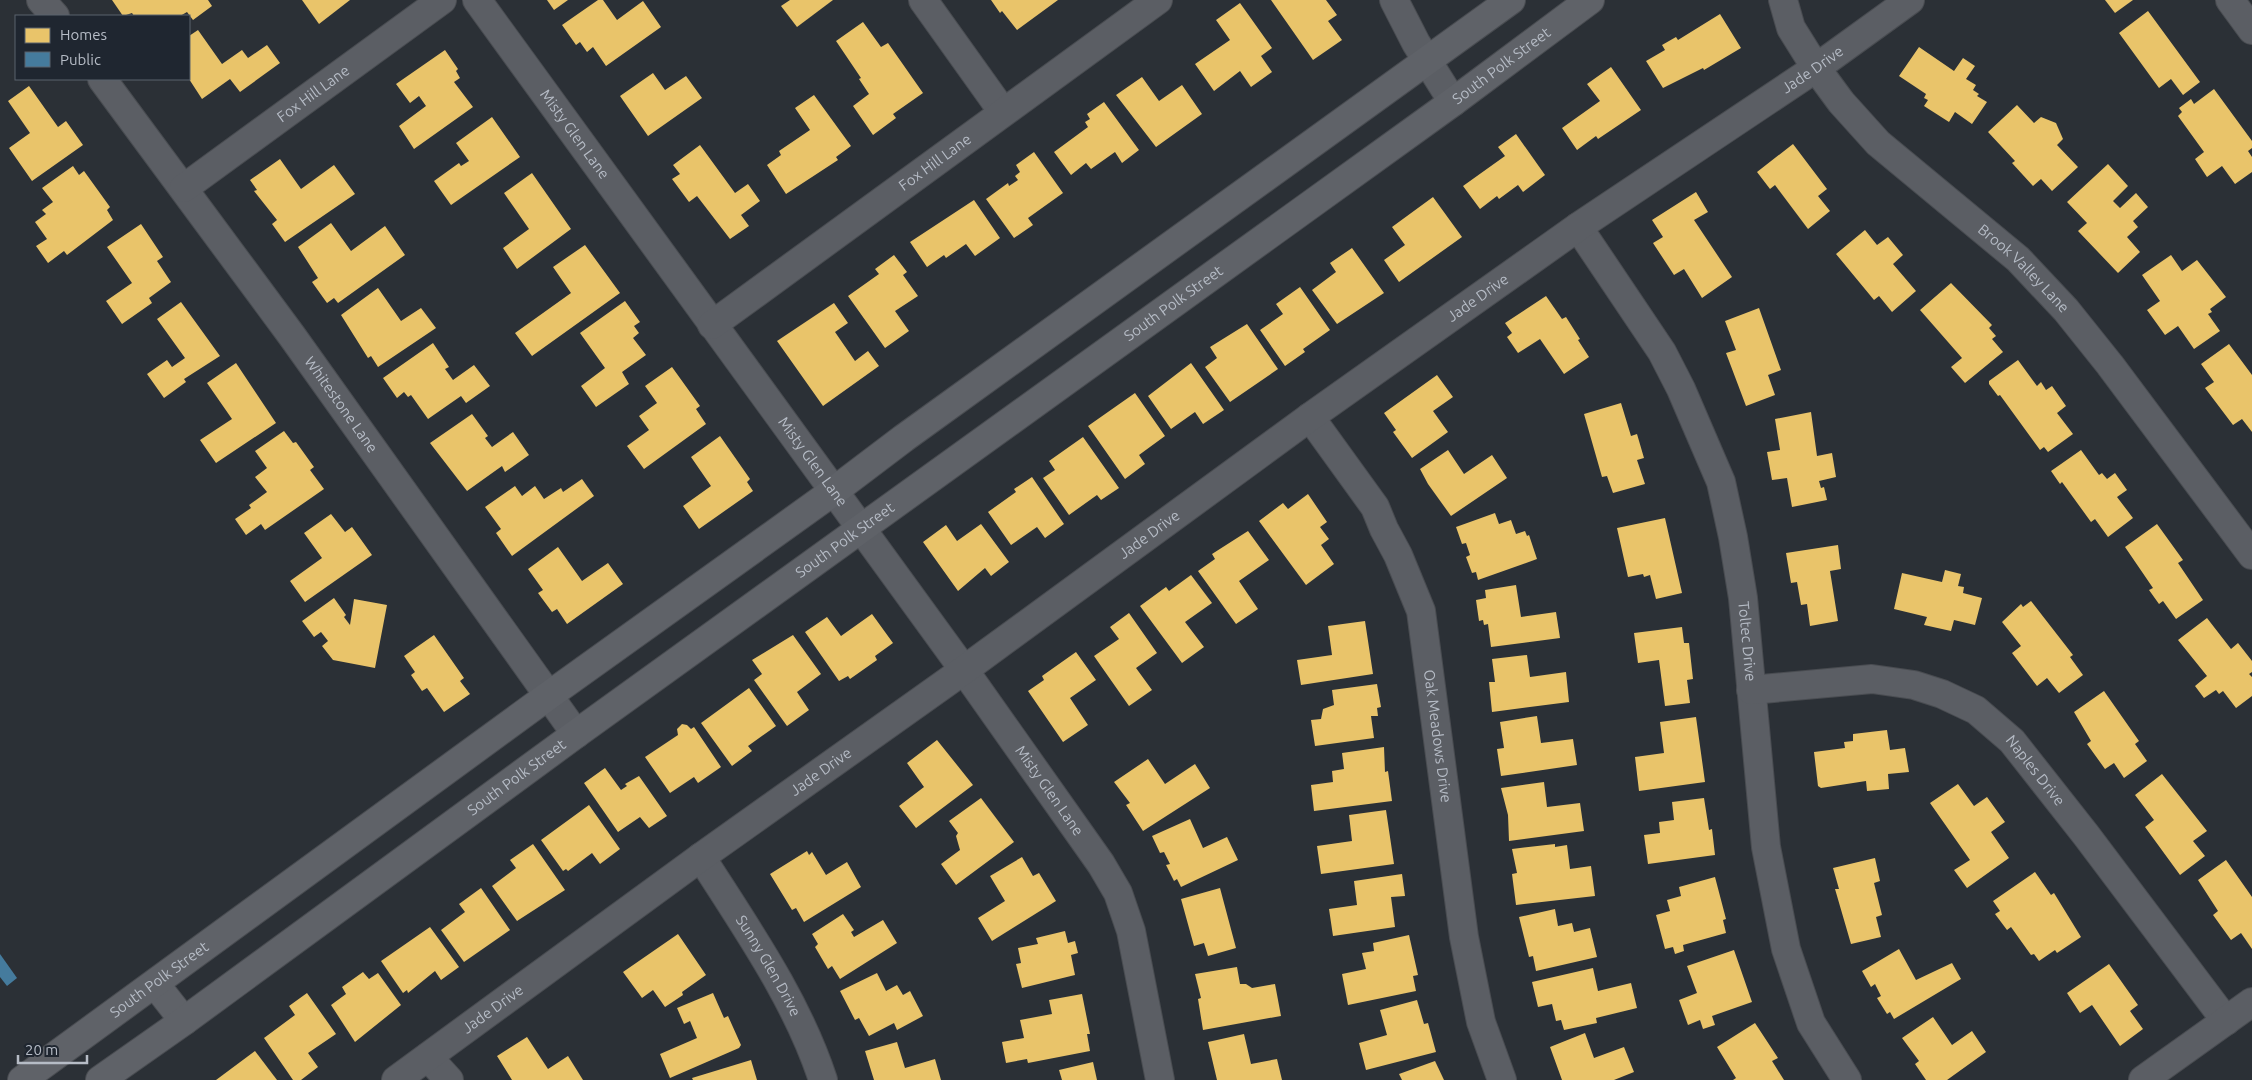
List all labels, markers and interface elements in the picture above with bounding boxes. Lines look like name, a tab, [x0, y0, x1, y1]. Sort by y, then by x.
legend	[15, 15, 190, 80]
street label: South Polk Street	[1449, 23, 1554, 107]
text: Homes	[60, 26, 107, 43]
street label: Jade Drive	[1778, 42, 1846, 97]
text: Public	[60, 51, 101, 68]
street label: Fox Hill Lane	[274, 61, 352, 125]
street label: Misty Glen Lane	[537, 86, 613, 182]
street label: Fox Hill Lane	[895, 130, 974, 194]
street label: Brook Valley Lane	[1975, 221, 2073, 316]
street label: South Polk Street	[1121, 262, 1226, 344]
street label: Jade Drive	[1444, 270, 1512, 325]
street label: Whitestone Lane	[301, 353, 381, 456]
street label: Misty Glen Lane	[775, 414, 851, 510]
street label: South Polk Street	[792, 498, 897, 581]
street label: Jade Drive	[1115, 506, 1183, 562]
street label: Toltec Drive	[1735, 600, 1760, 682]
street label: Oak Meadows Drive	[1421, 668, 1455, 804]
street label: Naples Drive	[2003, 732, 2069, 809]
street label: South Polk Street	[464, 735, 569, 819]
street label: Misty Glen Lane	[1012, 742, 1087, 839]
street label: Jade Drive	[787, 744, 855, 799]
street label: Sunny Glen Drive	[733, 912, 804, 1019]
street label: South Polk Street	[106, 938, 212, 1021]
street label: Jade Drive	[459, 981, 526, 1037]
scale bar	[18, 1032, 86, 1064]
text: 20 m	[25, 1041, 58, 1058]

